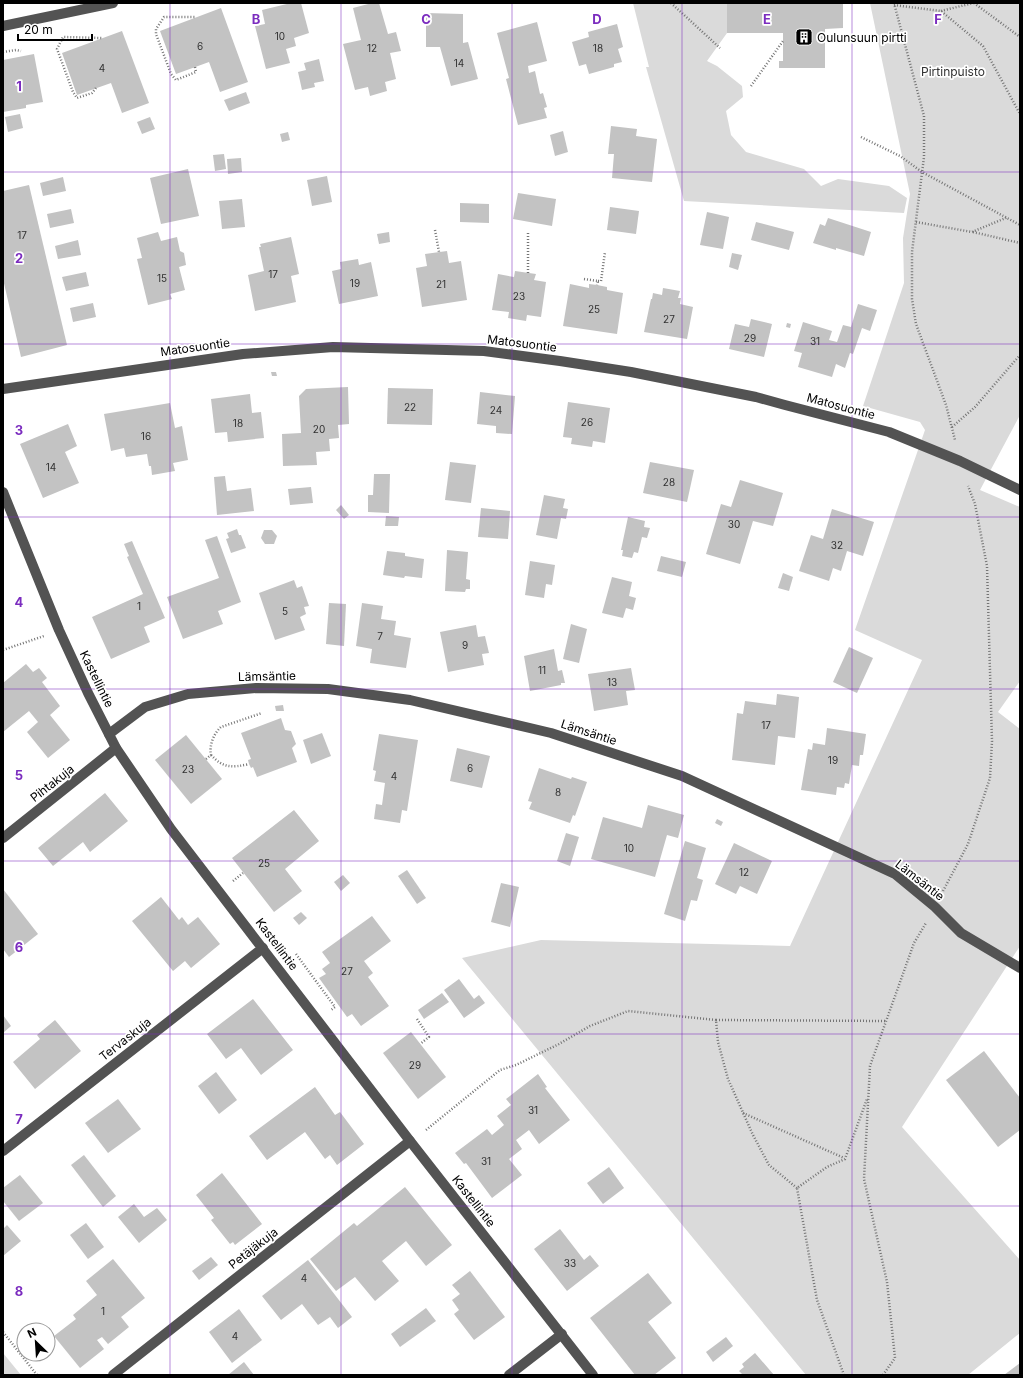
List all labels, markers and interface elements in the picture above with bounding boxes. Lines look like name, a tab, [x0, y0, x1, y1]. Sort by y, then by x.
text: B	[252, 11, 261, 27]
text: C	[421, 11, 431, 27]
text: D	[592, 11, 602, 27]
text: E	[763, 11, 771, 27]
text: F	[934, 11, 942, 27]
scale bar	[18, 16, 92, 42]
text: 20 m	[24, 22, 53, 37]
building icon: Oulunsuun pirtti	[794, 27, 814, 47]
house number: 10	[275, 30, 285, 42]
place label: Oulunsuun pirtti	[817, 30, 907, 45]
house number: 6	[197, 40, 203, 52]
house number: 12	[367, 42, 377, 54]
house number: 18	[593, 42, 603, 54]
house number: 14	[454, 57, 464, 69]
house number: 4	[99, 62, 105, 74]
park label: Pirtinpuisto	[921, 64, 985, 79]
text: 1	[16, 78, 22, 94]
house number: 17	[17, 229, 27, 241]
text: 2	[15, 250, 23, 266]
house number: 17	[268, 268, 278, 280]
house number: 15	[157, 272, 167, 284]
house number: 19	[350, 277, 360, 289]
house number: 21	[436, 278, 446, 290]
house number: 23	[513, 290, 525, 302]
house number: 25	[588, 303, 600, 315]
house number: 27	[663, 313, 675, 325]
street label: Matosuontie	[486, 331, 558, 355]
house number: 29	[744, 332, 756, 344]
street label: Matosuontie	[159, 335, 231, 359]
house number: 31	[810, 335, 820, 347]
street label: Matosuontie	[805, 390, 877, 422]
house number: 22	[404, 401, 416, 413]
house number: 24	[490, 404, 502, 416]
house number: 26	[581, 416, 593, 428]
house number: 18	[233, 417, 243, 429]
text: 3	[15, 422, 23, 438]
house number: 20	[313, 423, 325, 435]
house number: 16	[141, 430, 151, 442]
house number: 14	[46, 461, 56, 473]
house number: 28	[663, 476, 675, 488]
house number: 30	[728, 518, 740, 530]
house number: 32	[831, 539, 843, 551]
text: 4	[15, 594, 24, 610]
house number: 1	[137, 600, 141, 612]
house number: 5	[282, 605, 288, 617]
house number: 7	[377, 630, 383, 642]
house number: 9	[462, 639, 468, 651]
street label: Kastellintie	[77, 648, 117, 710]
house number: 11	[538, 664, 546, 676]
street label: Lämsäntie	[238, 668, 296, 684]
house number: 13	[607, 676, 617, 688]
street label: Lämsäntie	[559, 716, 619, 748]
house number: 17	[761, 719, 771, 731]
house number: 19	[828, 754, 838, 766]
street label: Pihtakuja	[27, 761, 77, 805]
house number: 6	[467, 762, 473, 774]
house number: 23	[182, 763, 194, 775]
text: 5	[15, 767, 23, 783]
house number: 4	[391, 770, 397, 782]
house number: 8	[555, 786, 561, 798]
house number: 10	[624, 842, 634, 854]
street label: Lämsäntie	[893, 856, 947, 904]
house number: 25	[258, 857, 270, 869]
house number: 12	[739, 866, 749, 878]
street label: Kastellintie	[252, 915, 302, 973]
text: 6	[15, 939, 23, 955]
house number: 27	[341, 965, 353, 977]
street label: Tervaskuja	[96, 1014, 154, 1064]
house number: 29	[409, 1059, 421, 1071]
house number: 31	[528, 1104, 538, 1116]
text: 7	[15, 1111, 23, 1127]
house number: 31	[481, 1155, 491, 1167]
street label: Kastellintie	[449, 1172, 499, 1230]
street label: Petäjäkuja	[225, 1224, 281, 1272]
house number: 33	[564, 1257, 576, 1269]
house number: 4	[301, 1272, 307, 1284]
text: 8	[15, 1283, 23, 1299]
house number: 1	[101, 1305, 105, 1317]
north arrow	[16, 1322, 56, 1362]
text: N	[25, 1325, 39, 1341]
house number: 4	[232, 1330, 238, 1342]

